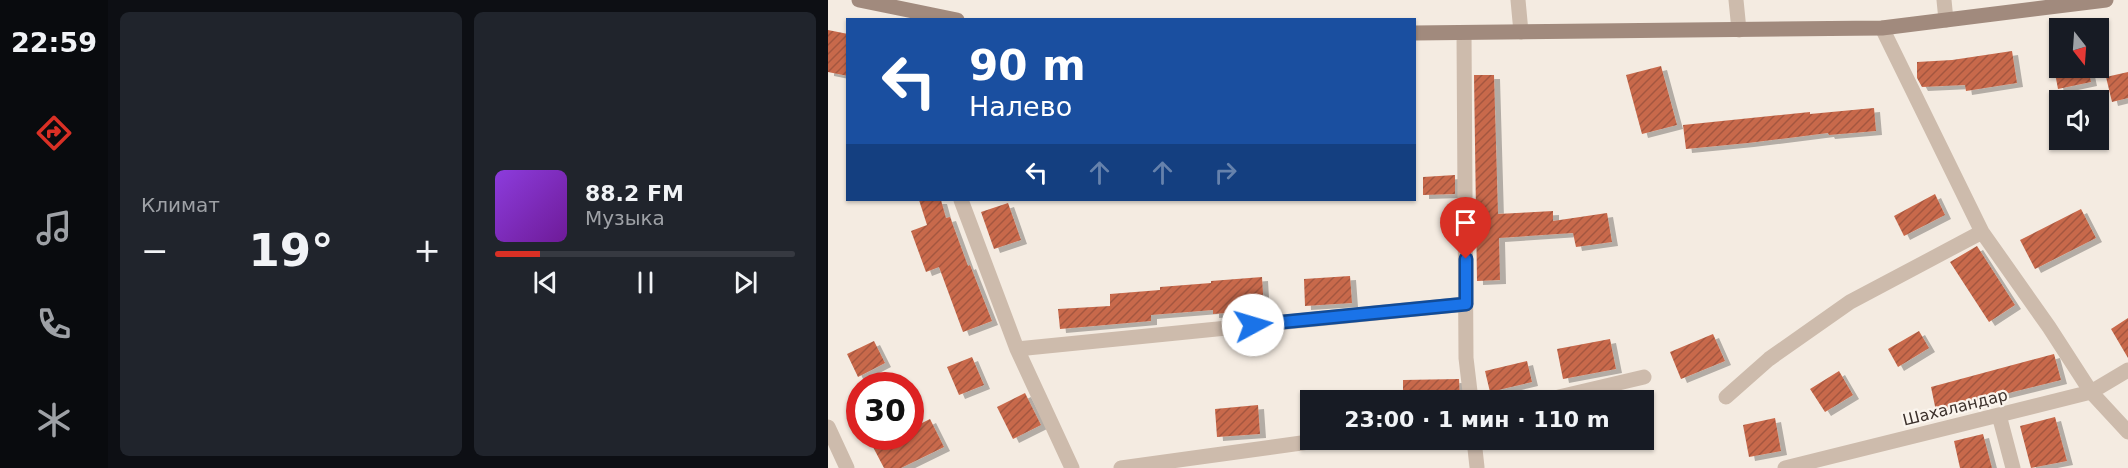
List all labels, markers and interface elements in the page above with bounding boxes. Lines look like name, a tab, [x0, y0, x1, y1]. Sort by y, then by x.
north arrow	[2049, 18, 2109, 78]
map controls	[2049, 18, 2109, 150]
text: 22:59	[11, 27, 97, 58]
text: 90 m	[969, 41, 1086, 90]
icon: left	[870, 42, 948, 120]
button: sound	[2049, 90, 2109, 150]
text: Налево	[969, 91, 1072, 122]
icon: directions	[33, 112, 75, 154]
icon: left	[1020, 156, 1053, 189]
icon: ahead	[1083, 156, 1116, 189]
icon: ahead	[1146, 156, 1179, 189]
icon: right	[1209, 156, 1242, 189]
text: 88.2 FM	[585, 181, 684, 206]
text: Климат	[141, 193, 220, 217]
pin	[1440, 197, 1491, 259]
text: Музыка	[585, 206, 665, 230]
icon: arrive	[1449, 206, 1482, 239]
icon: music	[33, 207, 75, 249]
text: 19°	[248, 224, 334, 277]
text: −	[141, 231, 169, 270]
text: +	[413, 231, 441, 270]
icon: previous	[529, 266, 562, 299]
icon: pause	[629, 266, 662, 299]
icon: next	[729, 266, 762, 299]
position arrow	[1221, 293, 1285, 357]
icon: phone	[33, 303, 75, 345]
speed limit sign: 30	[846, 372, 924, 450]
street label: Шахаландар	[1901, 385, 2010, 430]
icon: climate	[33, 399, 75, 441]
text: 23:00 · 1 мин · 110 m	[1344, 407, 1610, 432]

